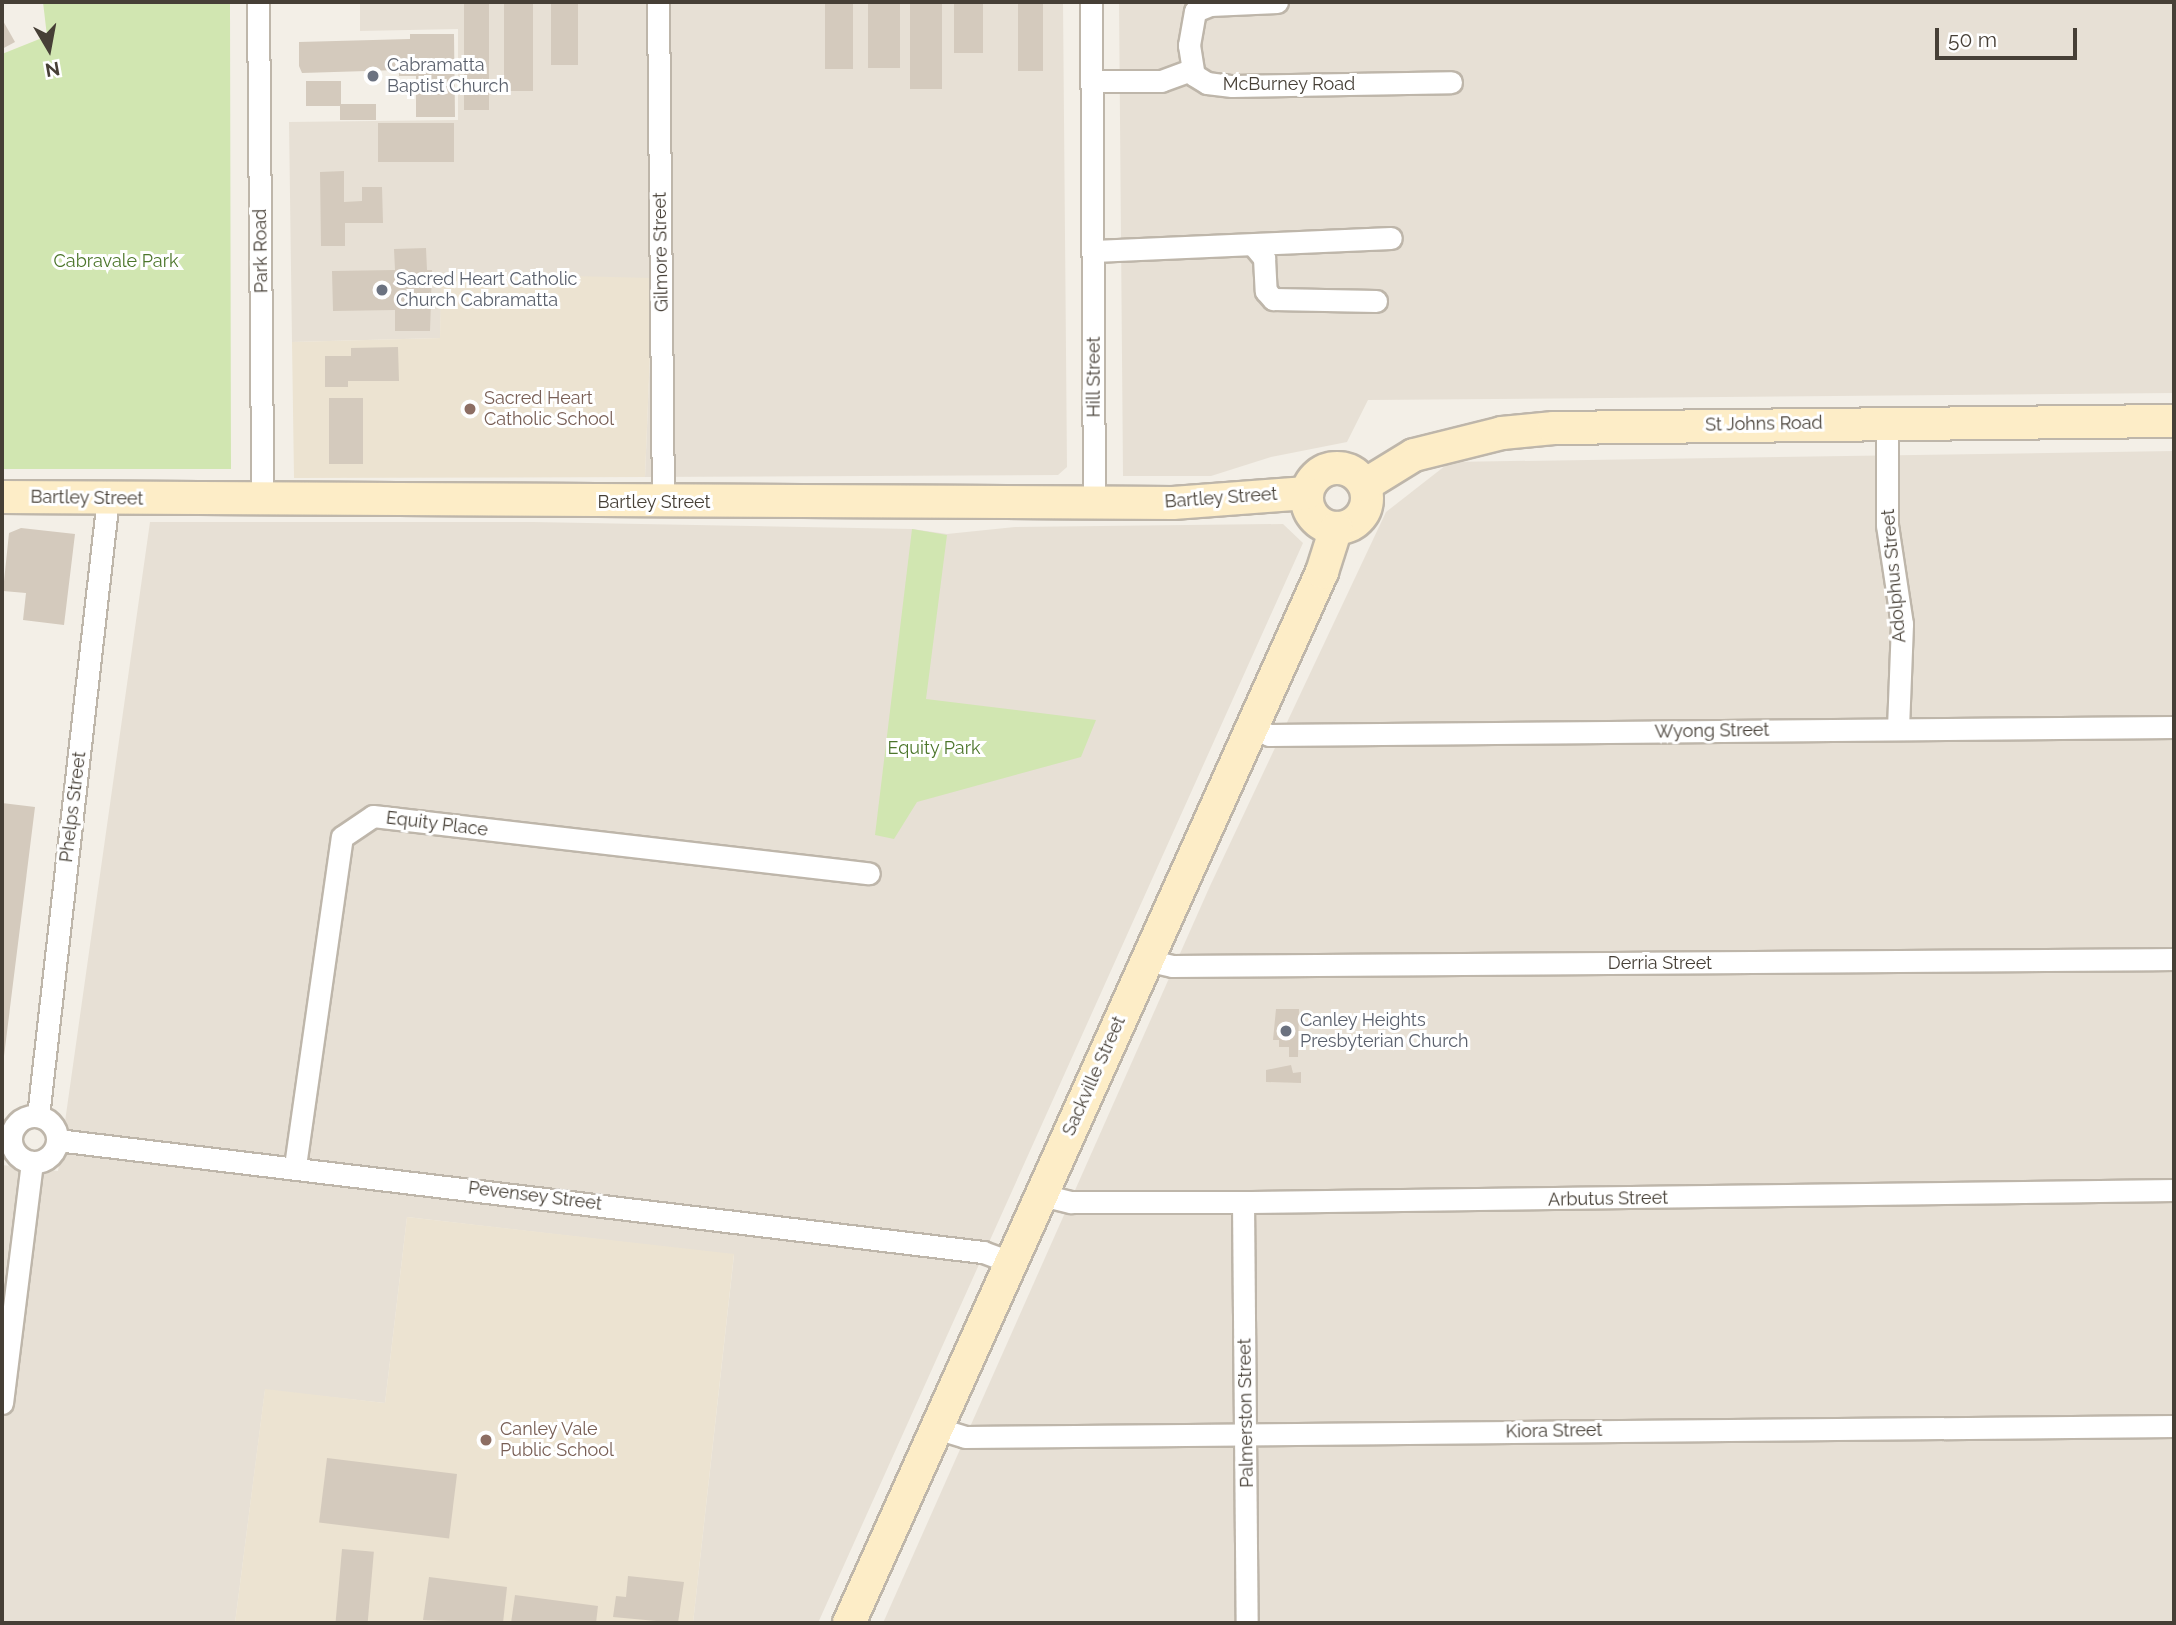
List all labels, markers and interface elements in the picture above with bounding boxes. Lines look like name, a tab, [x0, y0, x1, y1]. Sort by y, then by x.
north arrow	[14, 14, 84, 84]
scale bar	[1938, 14, 2080, 58]
text: 50 m	[1948, 27, 1997, 52]
place label: Cabramatta Baptist Church	[387, 55, 509, 98]
text: N	[44, 58, 62, 82]
marker: Cabramatta Baptist Church	[365, 68, 381, 84]
street label: McBurney Road	[1223, 73, 1355, 95]
street label: Gilmore Street	[649, 192, 673, 312]
street label: Park Road	[249, 209, 273, 293]
park label: Cabravale Park	[53, 250, 179, 272]
place label: Sacred Heart Catholic Church Cabramatta	[396, 269, 577, 312]
marker: Sacred Heart Catholic Church Cabramatta	[374, 282, 390, 298]
street label: Hill Street	[1083, 336, 1105, 418]
place label: Sacred Heart Catholic School	[484, 388, 614, 430]
marker: Sacred Heart Catholic School	[462, 401, 478, 417]
street label: St Johns Road	[1705, 412, 1823, 436]
street label: Bartley Street	[1164, 483, 1278, 513]
street label: Bartley Street	[30, 486, 144, 510]
street label: Bartley Street	[597, 491, 711, 513]
street label: Adolphus Street	[1877, 508, 1911, 644]
street label: Wyong Street	[1654, 719, 1770, 743]
park label: Equity Park	[887, 737, 981, 759]
street label: Phelps Street	[55, 750, 91, 864]
street label: Equity Place	[385, 807, 489, 841]
street label: Derria Street	[1608, 952, 1712, 974]
place label: Canley Heights Presbyterian Church	[1300, 1010, 1469, 1052]
street label: Sackville Street	[1058, 1013, 1130, 1139]
marker: Canley Heights Presbyterian Church	[1278, 1023, 1294, 1039]
street label: Pevensey Street	[467, 1177, 603, 1215]
street label: Arbutus Street	[1548, 1187, 1668, 1211]
street label: Palmerston Street	[1234, 1338, 1258, 1488]
place label: Canley Vale Public School	[500, 1419, 614, 1462]
street label: Kiora Street	[1505, 1419, 1603, 1443]
marker: Canley Vale Public School	[478, 1432, 494, 1448]

